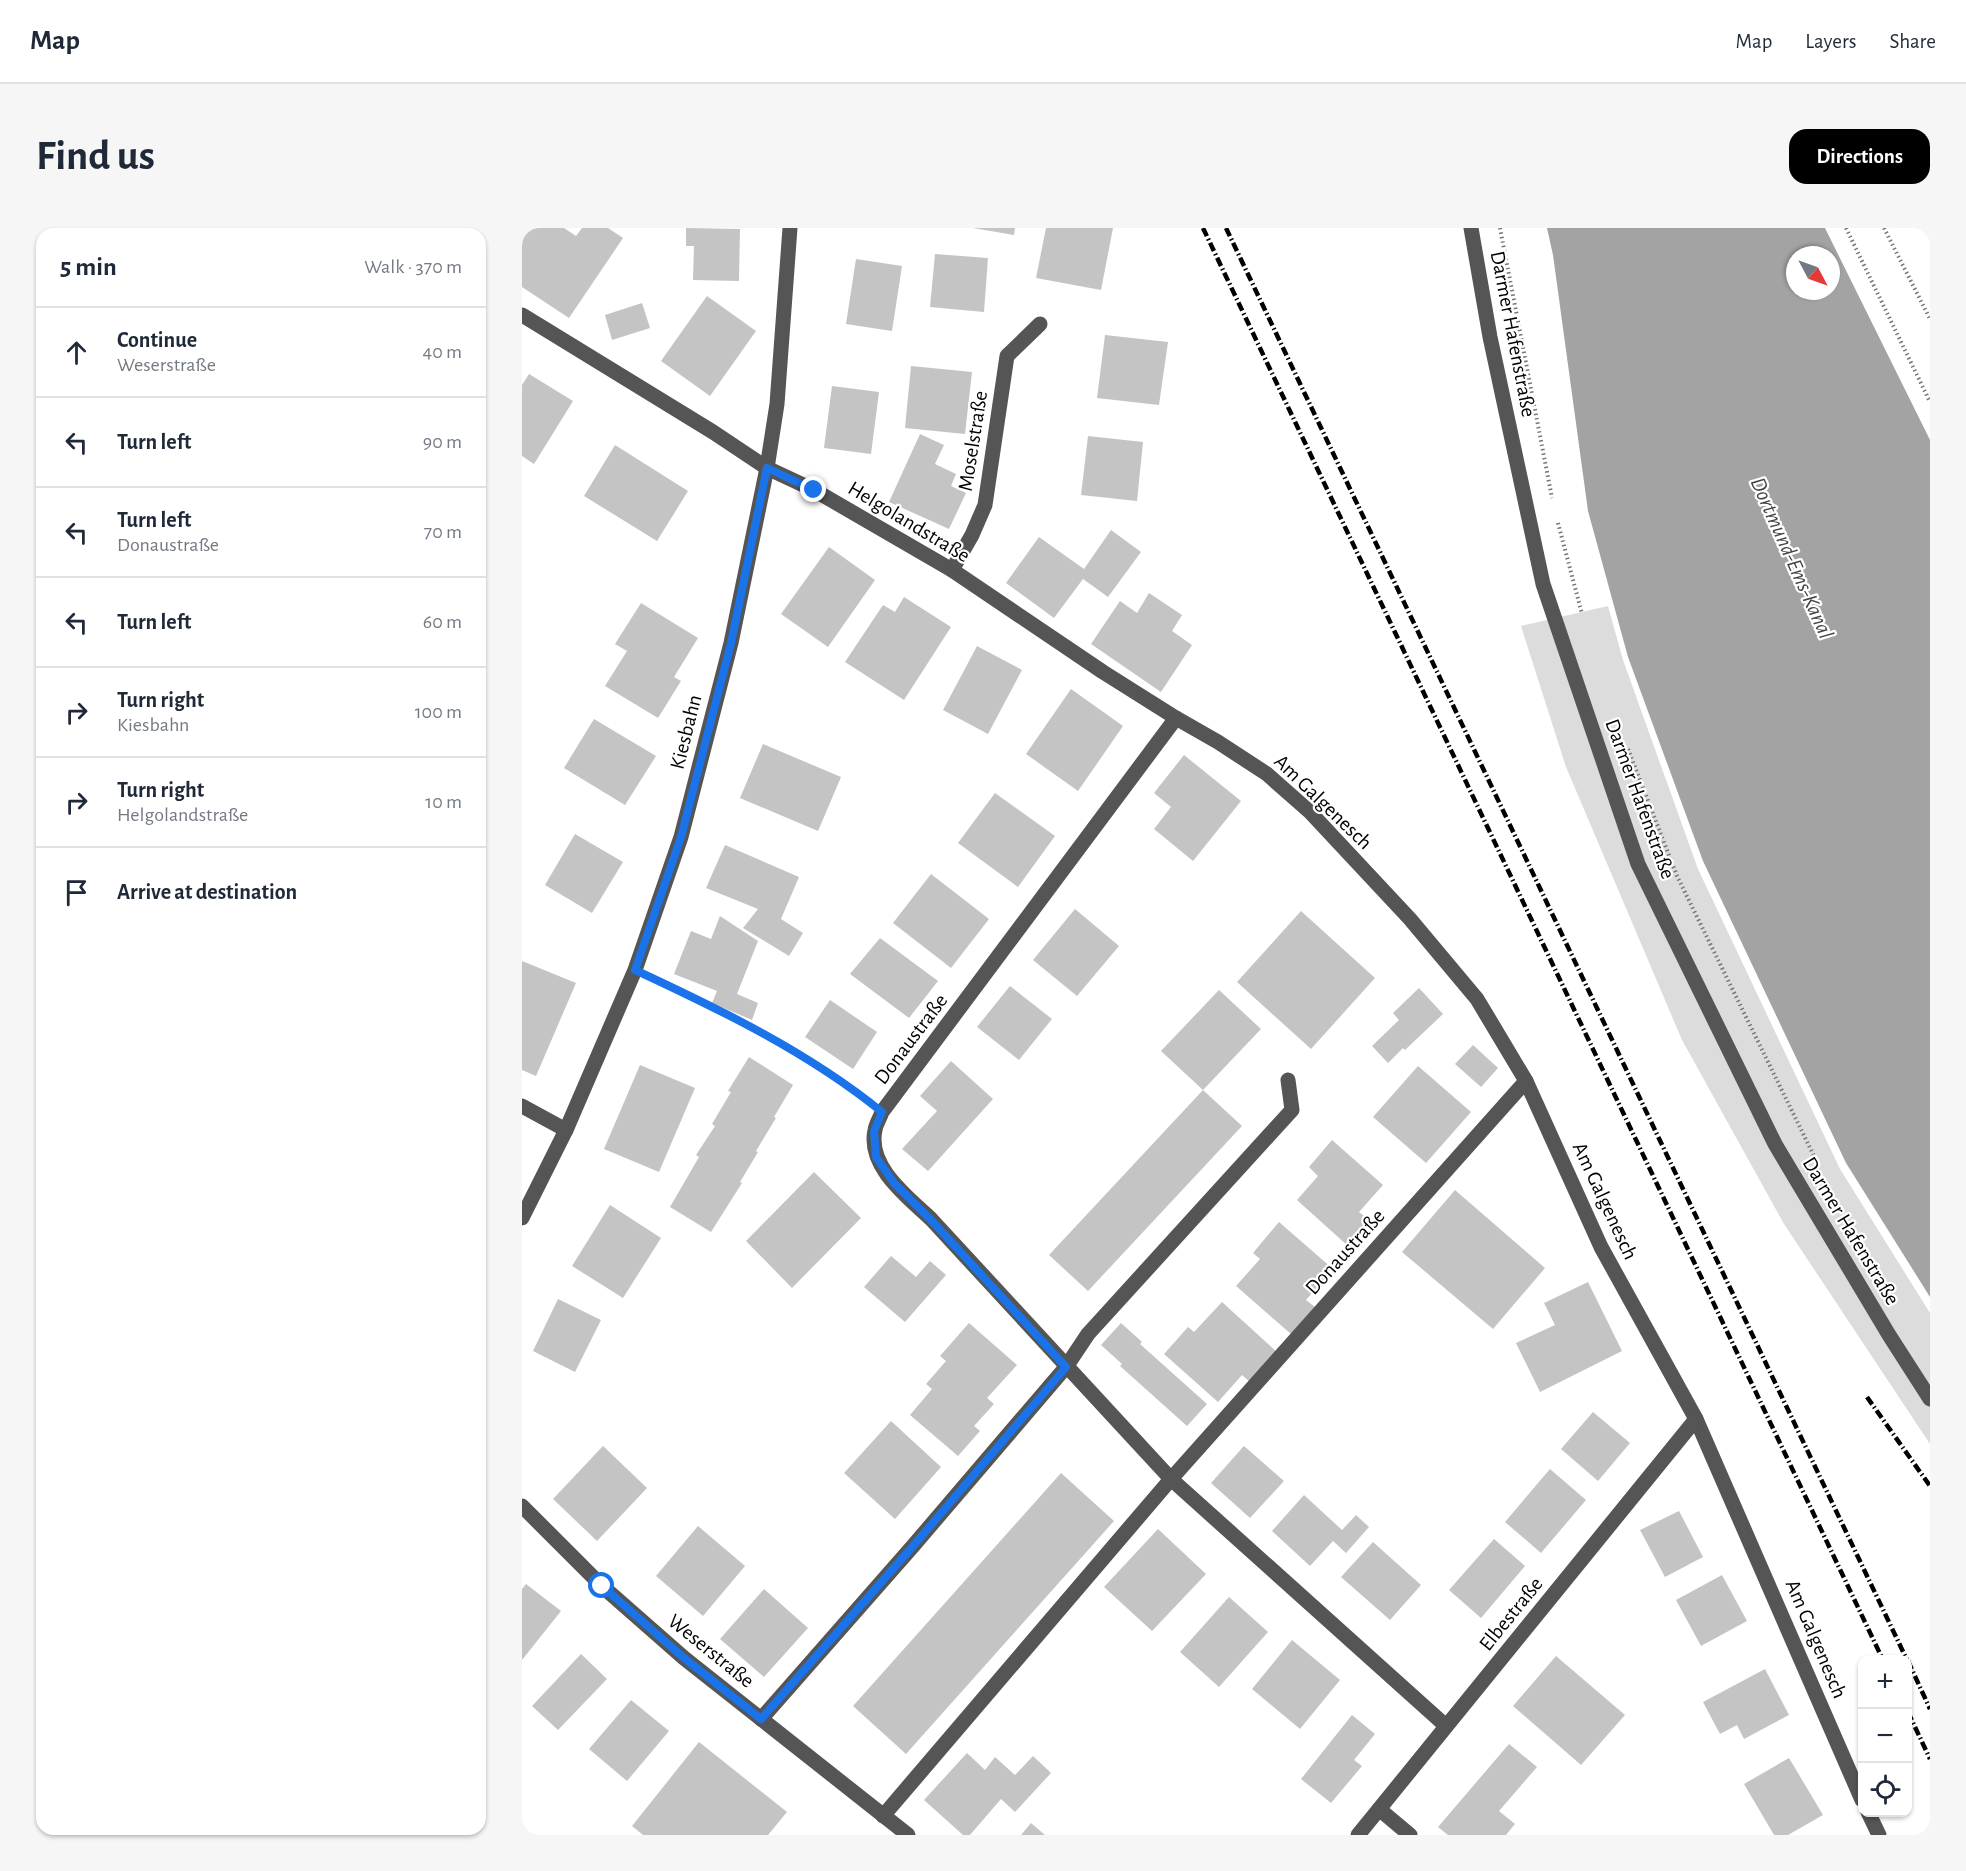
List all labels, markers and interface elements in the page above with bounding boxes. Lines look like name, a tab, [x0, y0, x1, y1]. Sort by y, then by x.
text: Map	[30, 27, 80, 55]
text: Map	[1736, 31, 1772, 52]
text: Layers	[1805, 31, 1856, 52]
text: Share	[1889, 31, 1936, 52]
button: Directions	[1789, 129, 1930, 184]
text: Find us	[36, 135, 155, 177]
north arrow	[1786, 246, 1840, 300]
street label: Darmer Hafenstraße	[1487, 249, 1539, 419]
text: 5 min	[60, 254, 117, 280]
text: Walk · 370 m	[364, 257, 462, 277]
text: Continue	[117, 329, 197, 351]
icon: ahead	[60, 336, 93, 369]
text: 40 m	[423, 342, 462, 362]
text: Weserstraße	[117, 355, 216, 375]
street label: Moselstraße	[955, 389, 991, 493]
icon: left	[60, 426, 93, 459]
text: Turn left	[117, 431, 191, 453]
text: 90 m	[423, 432, 462, 452]
water label: Dortmund-Ems-Kanal	[1747, 474, 1837, 642]
route end	[800, 476, 826, 502]
street label: Helgolandstraße	[845, 478, 973, 566]
text: Turn left	[117, 509, 191, 531]
icon: left	[60, 516, 93, 549]
text: 70 m	[424, 522, 462, 542]
text: Donaustraße	[117, 535, 219, 555]
icon: left	[60, 606, 93, 639]
text: Turn left	[117, 611, 191, 633]
text: 60 m	[423, 612, 462, 632]
text: Turn right	[117, 689, 204, 711]
street label: Kiesbahn	[667, 693, 705, 771]
icon: right	[60, 696, 93, 729]
text: 100 m	[415, 702, 462, 722]
text: Kiesbahn	[117, 715, 189, 735]
street label: Darmer Hafenstraße	[1601, 716, 1679, 882]
street label: Am Galgenesch	[1270, 750, 1376, 854]
text: Turn right	[117, 779, 204, 801]
icon: right	[60, 786, 93, 819]
text: 10 m	[425, 792, 462, 812]
text: Helgolandstraße	[117, 805, 248, 825]
icon: arrive	[60, 876, 93, 909]
text: Arrive at destination	[117, 881, 297, 903]
street label: Donaustraße	[870, 990, 952, 1088]
street label: Am Galgenesch	[1569, 1139, 1641, 1263]
street label: Darmer Hafenstraße	[1799, 1153, 1903, 1309]
street label: Donaustraße	[1301, 1205, 1389, 1299]
route start	[588, 1572, 614, 1598]
street label: Elbestraße	[1475, 1573, 1547, 1655]
street label: Am Galgenesch	[1782, 1577, 1850, 1701]
street label: Weserstraße	[664, 1610, 758, 1692]
map controls	[1858, 1655, 1912, 1817]
button: +	[1858, 1655, 1912, 1709]
button: −	[1858, 1709, 1912, 1763]
button: locate	[1858, 1763, 1912, 1817]

